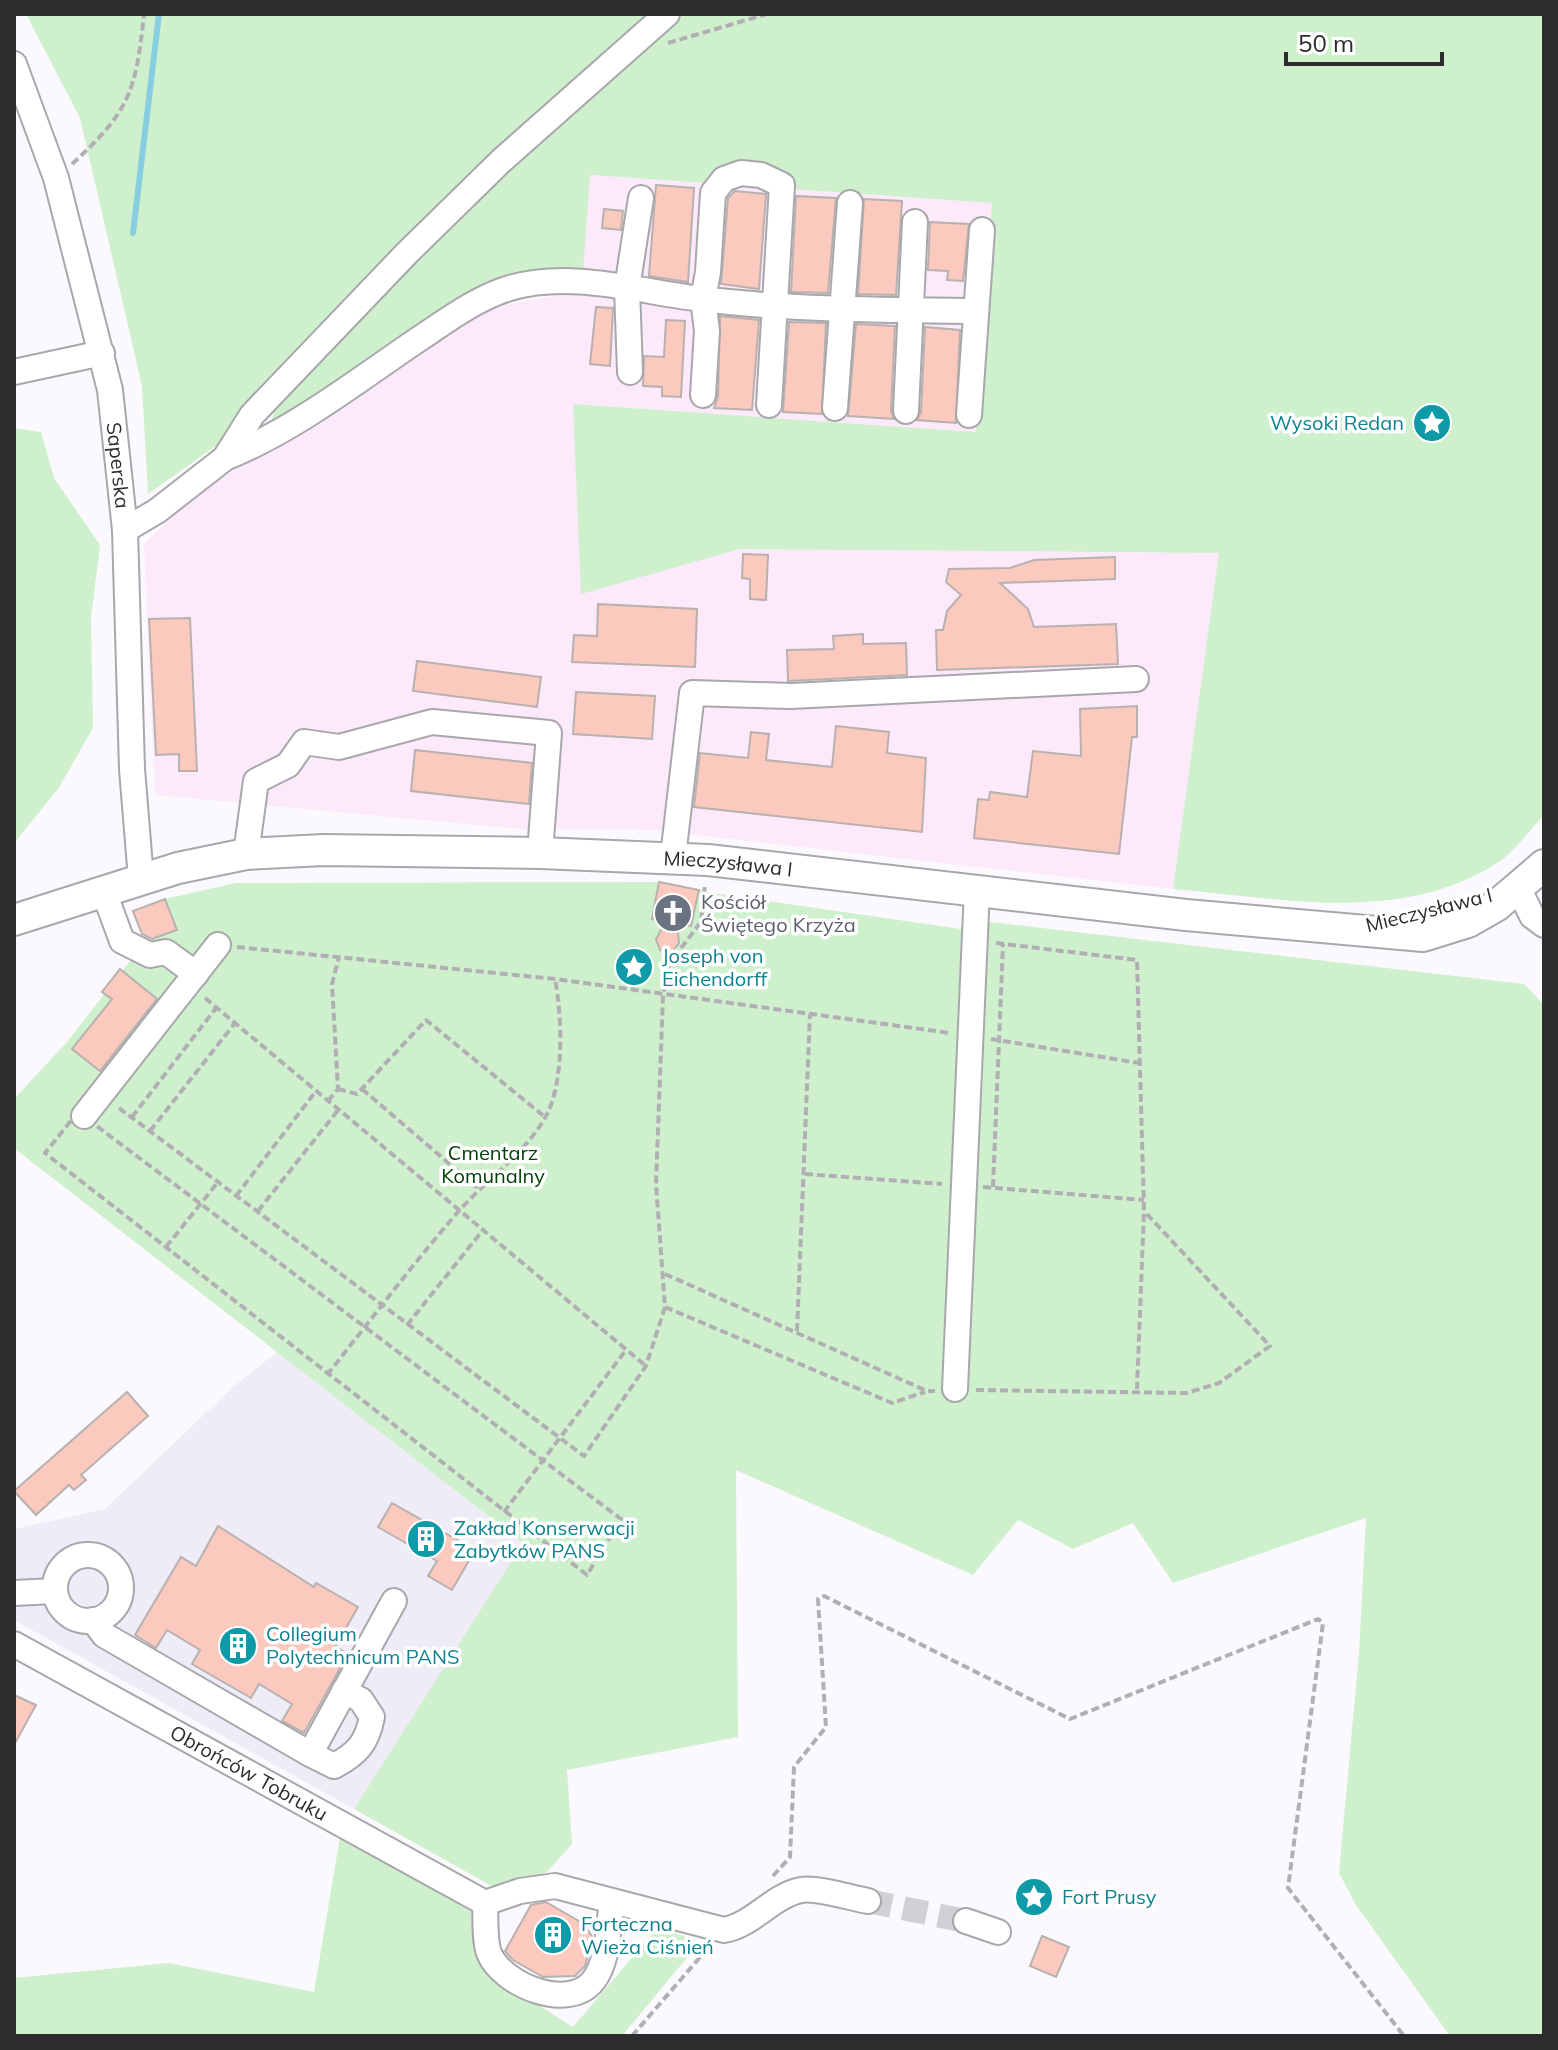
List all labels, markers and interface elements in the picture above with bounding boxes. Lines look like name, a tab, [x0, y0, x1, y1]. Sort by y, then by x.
scale bar	[1286, 16, 1442, 66]
text: 50 m	[1298, 28, 1354, 58]
place icon: Wysoki Redan	[1411, 402, 1453, 444]
place label: Wysoki Redan	[1270, 410, 1404, 435]
street label: Saperska	[102, 421, 136, 510]
street label: Mieczysława I	[663, 845, 794, 882]
street label: Mieczysława I	[1363, 882, 1495, 937]
place label: Kościół Świętego Krzyża	[701, 889, 856, 937]
church icon: Kościół Świętego Krzyża	[652, 892, 694, 934]
place label: Joseph von Eichendorff	[662, 943, 767, 991]
place icon: Joseph von Eichendorff	[613, 946, 655, 988]
park label: Cmentarz Komunalny	[441, 1140, 545, 1188]
place label: Zakład Konserwacji Zabytków PANS	[454, 1515, 635, 1563]
building icon: Zakład Konserwacji Zabytków PANS	[405, 1518, 447, 1560]
place label: Collegium Polytechnicum PANS	[266, 1621, 459, 1669]
building icon: Collegium Polytechnicum PANS	[217, 1625, 259, 1667]
street label: Obrońców Tobruku	[166, 1719, 332, 1826]
place icon: Fort Prusy	[1013, 1876, 1055, 1918]
place label: Fort Prusy	[1062, 1884, 1157, 1909]
place label: Forteczna Wieża Ciśnień	[581, 1911, 714, 1959]
building icon: Forteczna Wieża Ciśnień	[532, 1914, 574, 1956]

